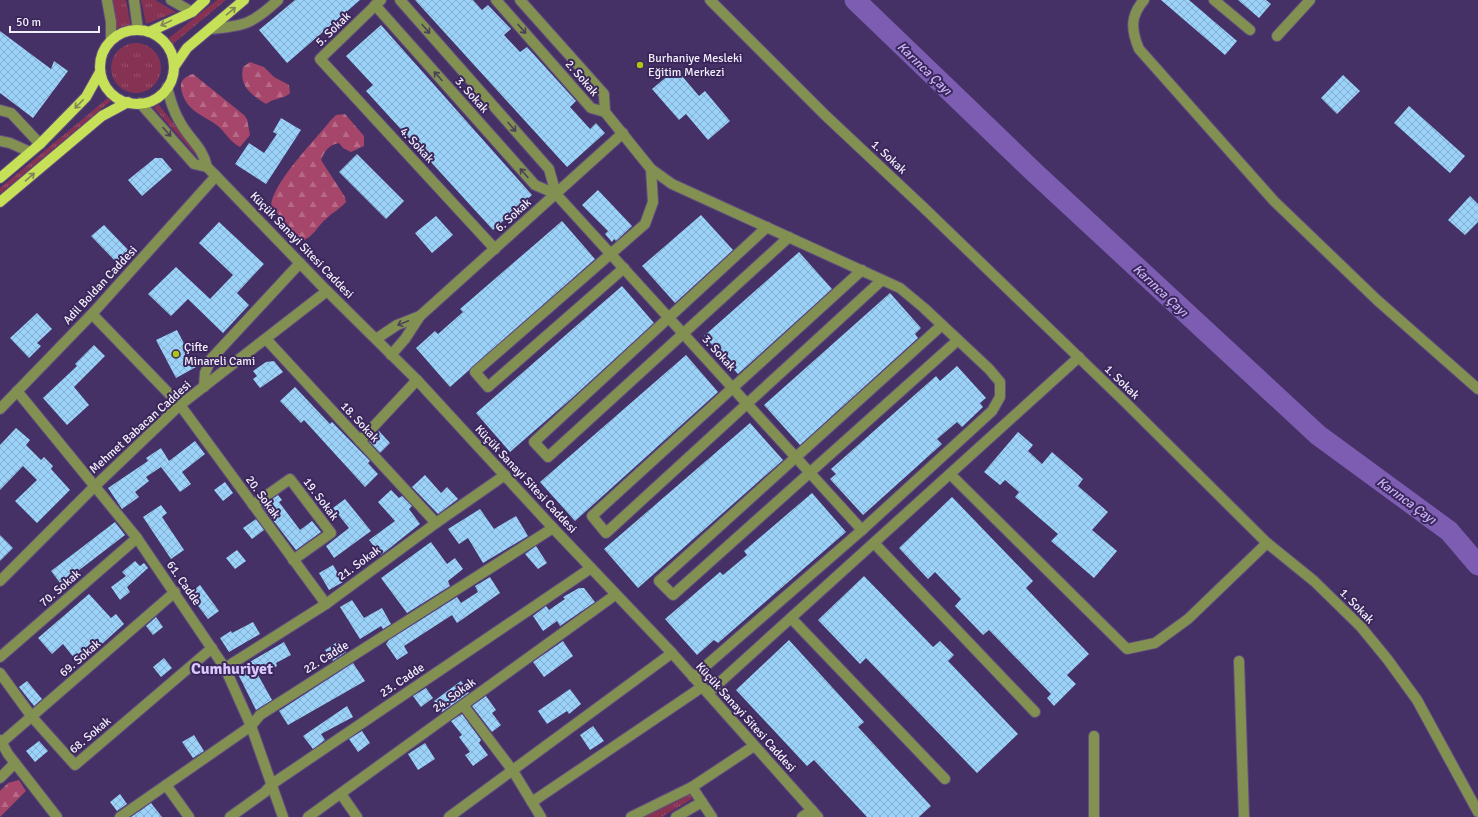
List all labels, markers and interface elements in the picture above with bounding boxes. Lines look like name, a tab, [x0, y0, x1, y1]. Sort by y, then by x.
one-way arrow	[226, 6, 237, 15]
scale bar	[10, 8, 99, 34]
street label: 5. Sokak	[313, 9, 354, 50]
text: 50 m	[16, 15, 41, 30]
one-way arrow	[160, 20, 172, 28]
one-way arrow	[422, 24, 431, 34]
one-way arrow	[517, 24, 526, 34]
water label: Karınca Çayı	[894, 39, 955, 99]
place label: Burhaniye Mesleki Eğitim Merkezi	[648, 51, 742, 80]
street label: 2. Sokak	[562, 57, 601, 100]
marker: Burhaniye Mesleki Eğitim Merkezi	[635, 60, 645, 70]
one-way arrow	[433, 71, 442, 81]
street label: 3. Sokak	[452, 74, 492, 116]
one-way arrow	[74, 99, 83, 109]
one-way arrow	[508, 121, 517, 132]
street label: 4. Sokak	[396, 124, 437, 166]
one-way arrow	[162, 127, 171, 137]
street label: 1. Sokak	[868, 137, 910, 178]
one-way arrow	[520, 169, 529, 179]
one-way arrow	[24, 173, 34, 182]
street label: Küçük Sanayi Sitesi Caddesi	[247, 189, 357, 302]
street label: 6. Sokak	[492, 195, 534, 235]
street label: Adil Boldan Caddesi	[60, 243, 141, 328]
water label: Karınca Çayı	[1129, 261, 1192, 321]
one-way arrow	[398, 320, 410, 327]
street label: 3. Sokak	[699, 332, 739, 374]
place label: Çifte Minareli Cami	[184, 340, 255, 369]
marker: Çifte Minareli Cami	[171, 349, 181, 359]
street label: 1. Sokak	[1101, 362, 1142, 403]
street label: Mehmet Babacan Caddesi	[86, 378, 194, 477]
street label: 18. Sokak	[337, 399, 382, 446]
street label: Küçük Sanayi Sitesi Caddesi	[471, 422, 580, 537]
street label: 20. Sokak	[242, 473, 283, 522]
water label: Karınca Çayı	[1374, 474, 1440, 528]
street label: 19. Sokak	[300, 475, 342, 524]
street label: 21. Sokak	[335, 543, 384, 584]
street label: 61. Cadde	[163, 558, 204, 608]
street label: 70. Sokak	[37, 566, 84, 610]
street label: 1. Sokak	[1336, 586, 1377, 627]
street label: 69. Sokak	[57, 636, 104, 680]
street label: 22. Cadde	[301, 638, 352, 677]
district label: Cumhuriyet	[191, 659, 273, 679]
street label: Küçük Sanayi Sitesi Caddesi	[692, 659, 799, 775]
street label: 23. Cadde	[377, 660, 427, 701]
street label: 24. Sokak	[430, 675, 479, 716]
street label: 68. Sokak	[66, 714, 114, 757]

